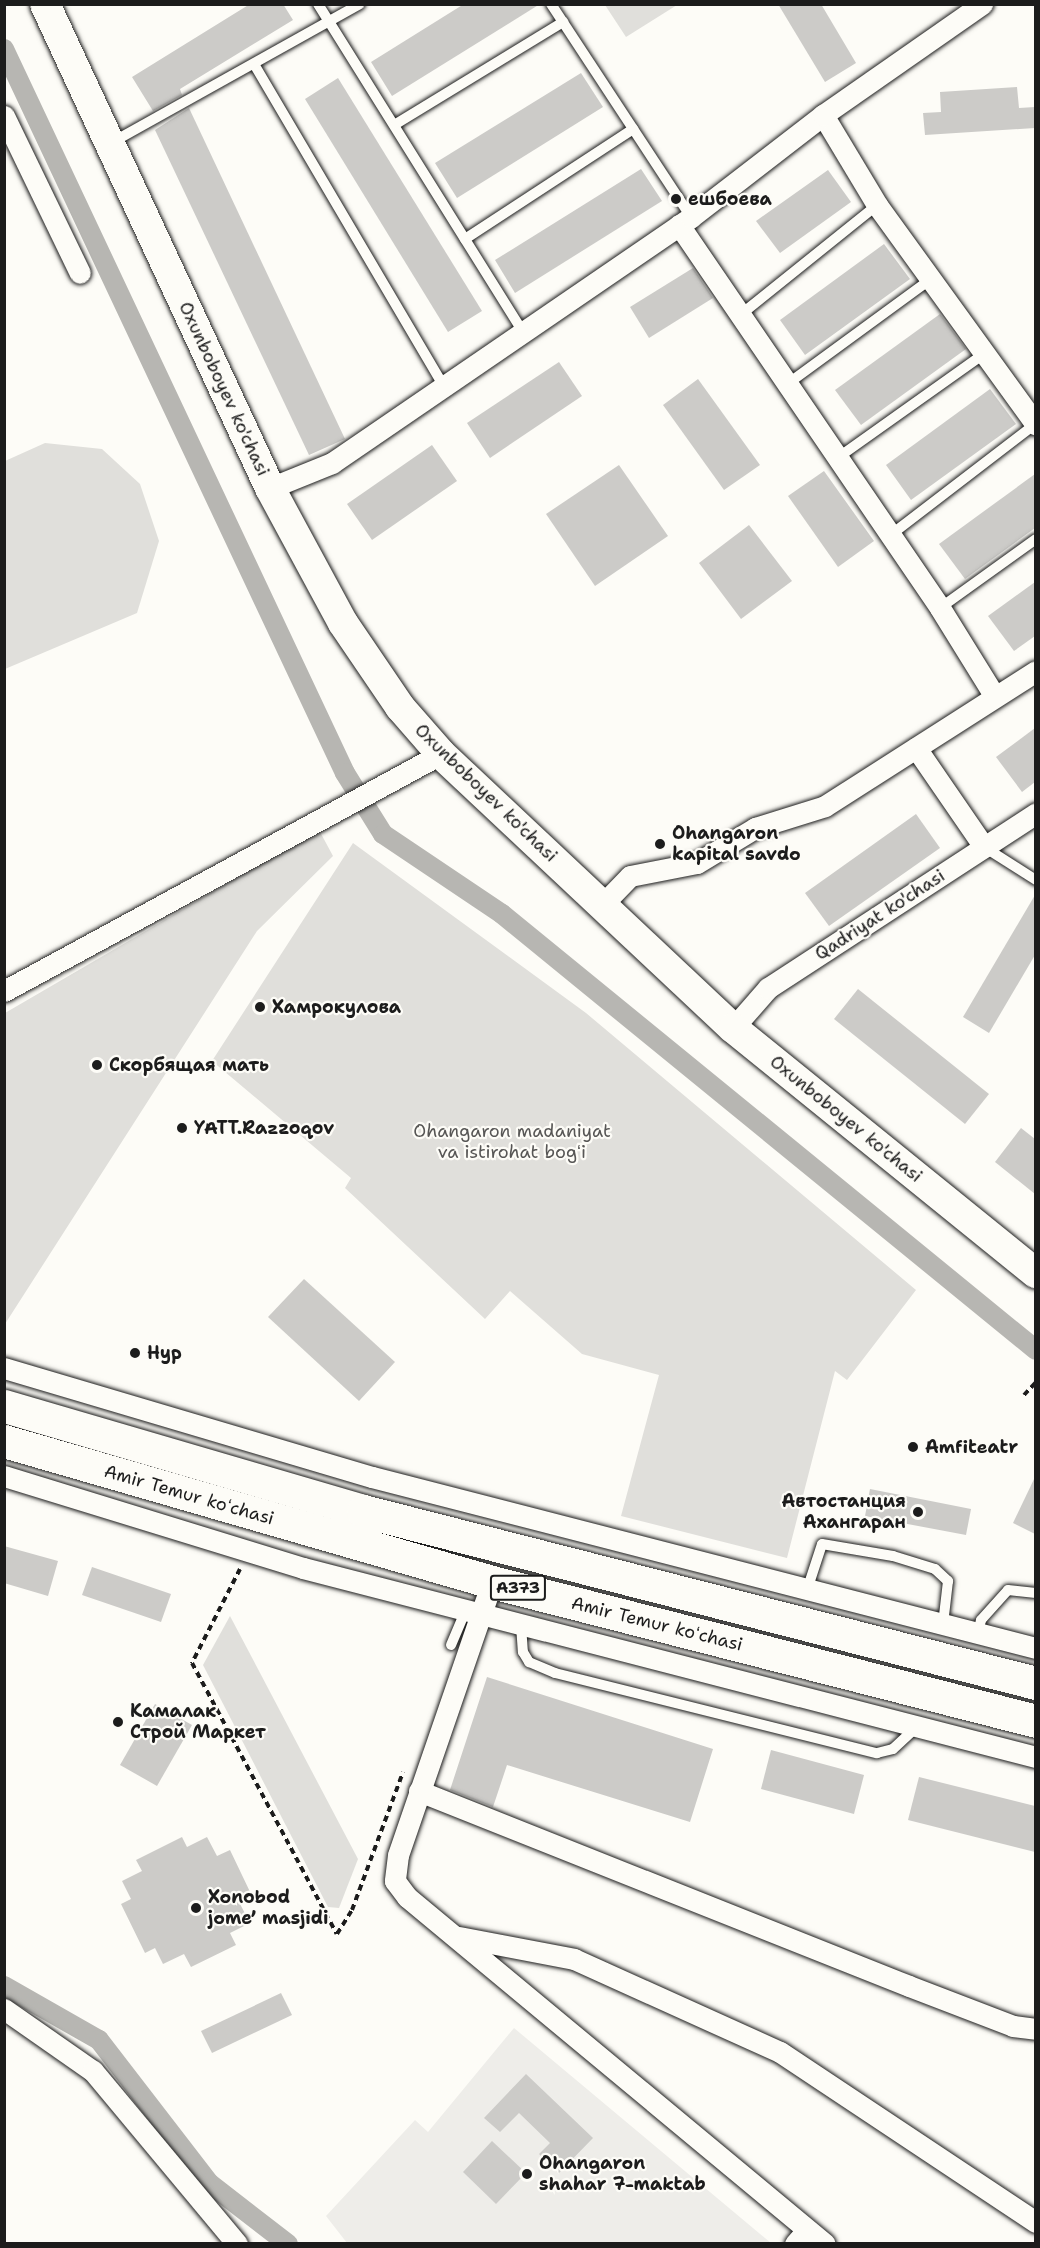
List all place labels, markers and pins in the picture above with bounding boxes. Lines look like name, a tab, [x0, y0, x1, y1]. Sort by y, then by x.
place label: ешбоева	[688, 188, 772, 210]
marker: ешбоева	[669, 192, 683, 206]
place label: Ohangaron kapital savdo	[672, 823, 801, 866]
marker: Ohangaron kapital savdo	[653, 837, 667, 851]
place label: Хамрокулова	[272, 996, 401, 1018]
marker: Хамрокулова	[253, 1000, 267, 1014]
place label: Скорбящая мать	[109, 1054, 269, 1076]
marker: Скорбящая мать	[90, 1058, 104, 1072]
place label: YATT.Razzoqov	[194, 1117, 334, 1139]
marker: YATT.Razzoqov	[175, 1121, 189, 1135]
place label: Нур	[147, 1342, 182, 1364]
marker: Нур	[128, 1346, 142, 1360]
place label: Amfiteatr	[925, 1436, 1018, 1458]
marker: Amfiteatr	[906, 1440, 920, 1454]
place label: Автостанция Ахангаран	[782, 1491, 906, 1534]
marker: Автостанция Ахангаран	[911, 1505, 925, 1519]
place label: Камалак Строй Маркет	[130, 1701, 266, 1744]
marker: Камалак Строй Маркет	[111, 1715, 125, 1729]
place label: Xonobod jome’ masjidi	[208, 1887, 329, 1930]
marker: Xonobod jome’ masjidi	[189, 1901, 203, 1915]
place label: Ohangaron shahar 7-maktab	[539, 2153, 706, 2196]
marker: Ohangaron shahar 7-maktab	[520, 2167, 534, 2181]

